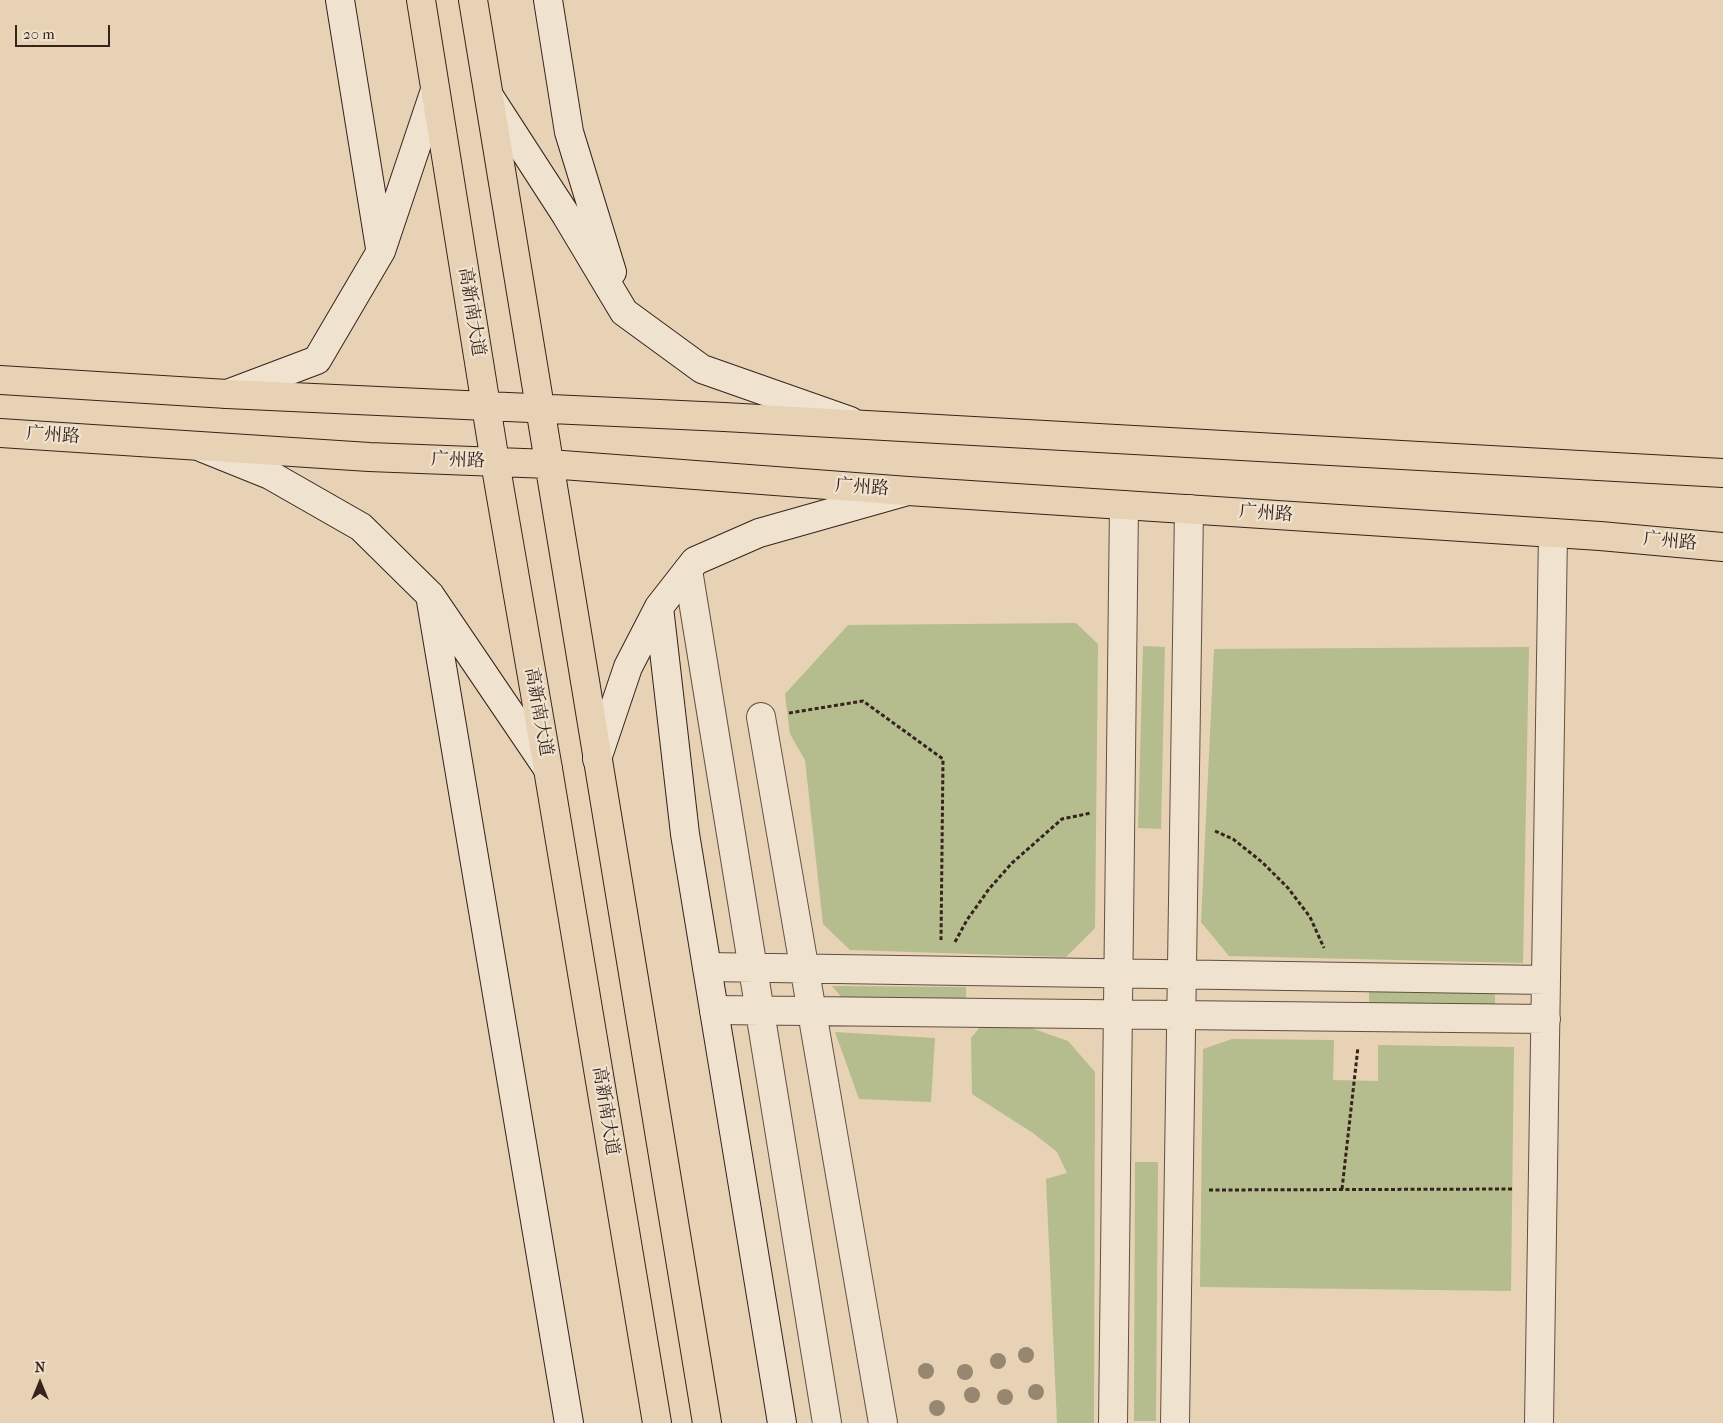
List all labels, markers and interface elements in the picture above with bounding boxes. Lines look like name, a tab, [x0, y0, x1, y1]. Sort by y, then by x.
scale bar	[18, 15, 112, 47]
text: 20 m	[23, 25, 55, 43]
street label: 高新南大道	[453, 266, 489, 358]
street label: 广州路	[25, 423, 81, 449]
street label: 广州路	[431, 449, 485, 473]
street label: 广州路	[834, 475, 890, 501]
street label: 广州路	[1238, 501, 1294, 527]
street label: 广州路	[1642, 529, 1698, 555]
street label: 高新南大道	[520, 666, 556, 758]
street label: 高新南大道	[587, 1065, 623, 1157]
north arrow	[15, 1358, 65, 1408]
text: N	[35, 1359, 45, 1376]

